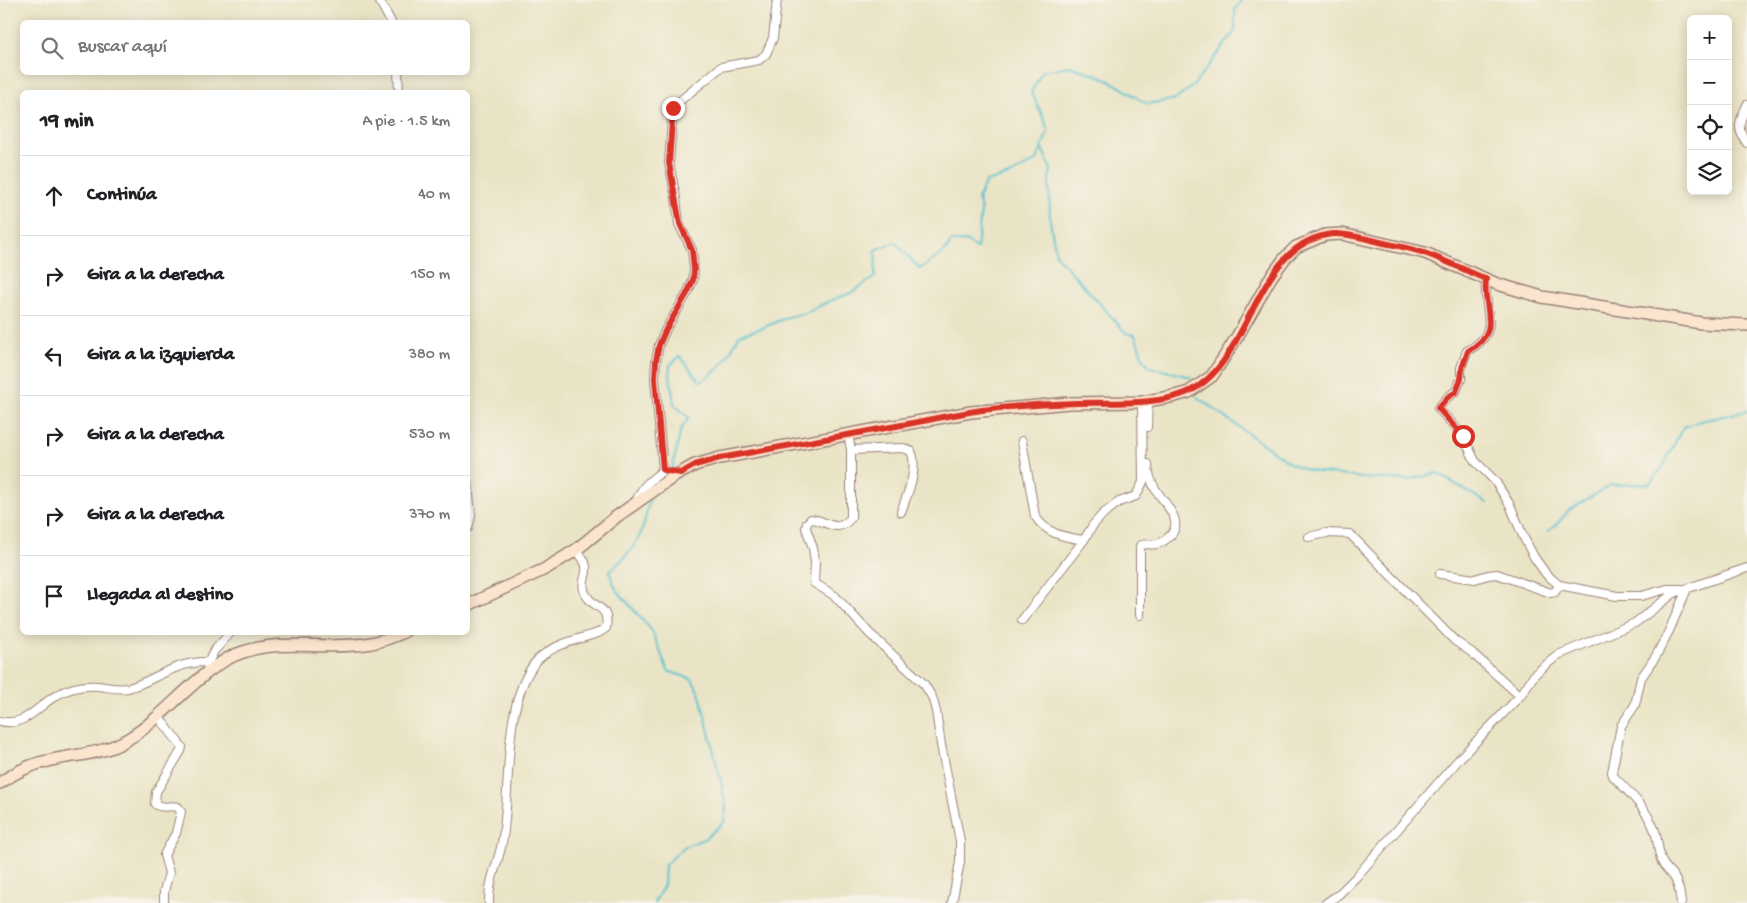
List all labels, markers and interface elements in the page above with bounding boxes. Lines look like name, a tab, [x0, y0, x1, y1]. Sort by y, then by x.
map controls	[1687, 15, 1732, 195]
button: +	[1687, 15, 1732, 60]
search box	[20, 20, 470, 75]
icon: search	[38, 34, 66, 62]
text: Buscar aquí	[78, 36, 167, 59]
button: −	[1687, 60, 1732, 105]
route end	[662, 97, 685, 120]
button: locate	[1687, 105, 1732, 150]
text: 19 min	[40, 110, 93, 135]
text: A pie · 1.5 km	[362, 113, 450, 132]
button: layers	[1687, 150, 1732, 195]
icon: ahead	[40, 182, 68, 210]
text: Continúa	[87, 184, 157, 207]
text: 40 m	[418, 186, 450, 205]
icon: right	[40, 262, 68, 290]
text: Gira a la derecha	[87, 264, 224, 287]
text: 150 m	[411, 266, 450, 285]
icon: left	[40, 342, 68, 370]
text: Gira a la izquierda	[87, 344, 234, 367]
text: 380 m	[409, 346, 450, 365]
icon: right	[40, 422, 68, 450]
text: Gira a la derecha	[87, 424, 224, 447]
route start	[1452, 425, 1475, 448]
text: 530 m	[409, 426, 450, 445]
icon: right	[40, 502, 68, 530]
text: Gira a la derecha	[87, 504, 224, 527]
text: 370 m	[409, 506, 450, 525]
icon: arrive	[40, 582, 68, 610]
text: Llegada al destino	[87, 584, 233, 607]

